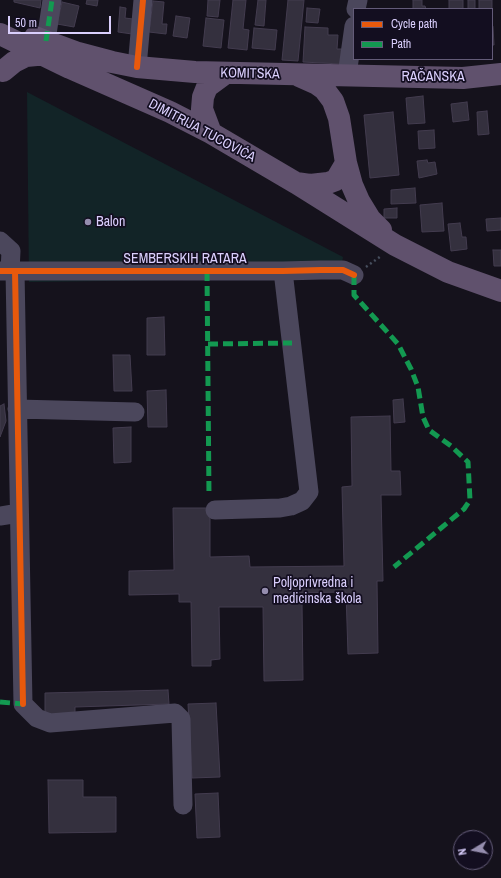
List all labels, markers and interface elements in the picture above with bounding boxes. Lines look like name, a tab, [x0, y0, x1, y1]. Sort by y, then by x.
scale bar	[10, 8, 113, 34]
legend	[353, 8, 493, 60]
text: 50 m	[15, 15, 37, 31]
text: Cycle path	[391, 16, 438, 32]
text: Path	[391, 36, 411, 52]
street label: KOMITSKA	[220, 65, 280, 83]
street label: RAČANSKA	[401, 69, 465, 85]
street label: DIMITRIJA TUCOVIĆA	[146, 96, 258, 166]
place label: Balon	[96, 214, 125, 230]
marker: Balon	[83, 217, 93, 227]
street label: SEMBERSKIH RATARA	[123, 251, 247, 267]
place label: Poljoprivredna i medicinska škola	[273, 575, 362, 608]
marker: Poljoprivredna i medicinska škola	[260, 586, 270, 596]
north arrow	[453, 830, 493, 870]
text: N	[455, 847, 470, 856]

